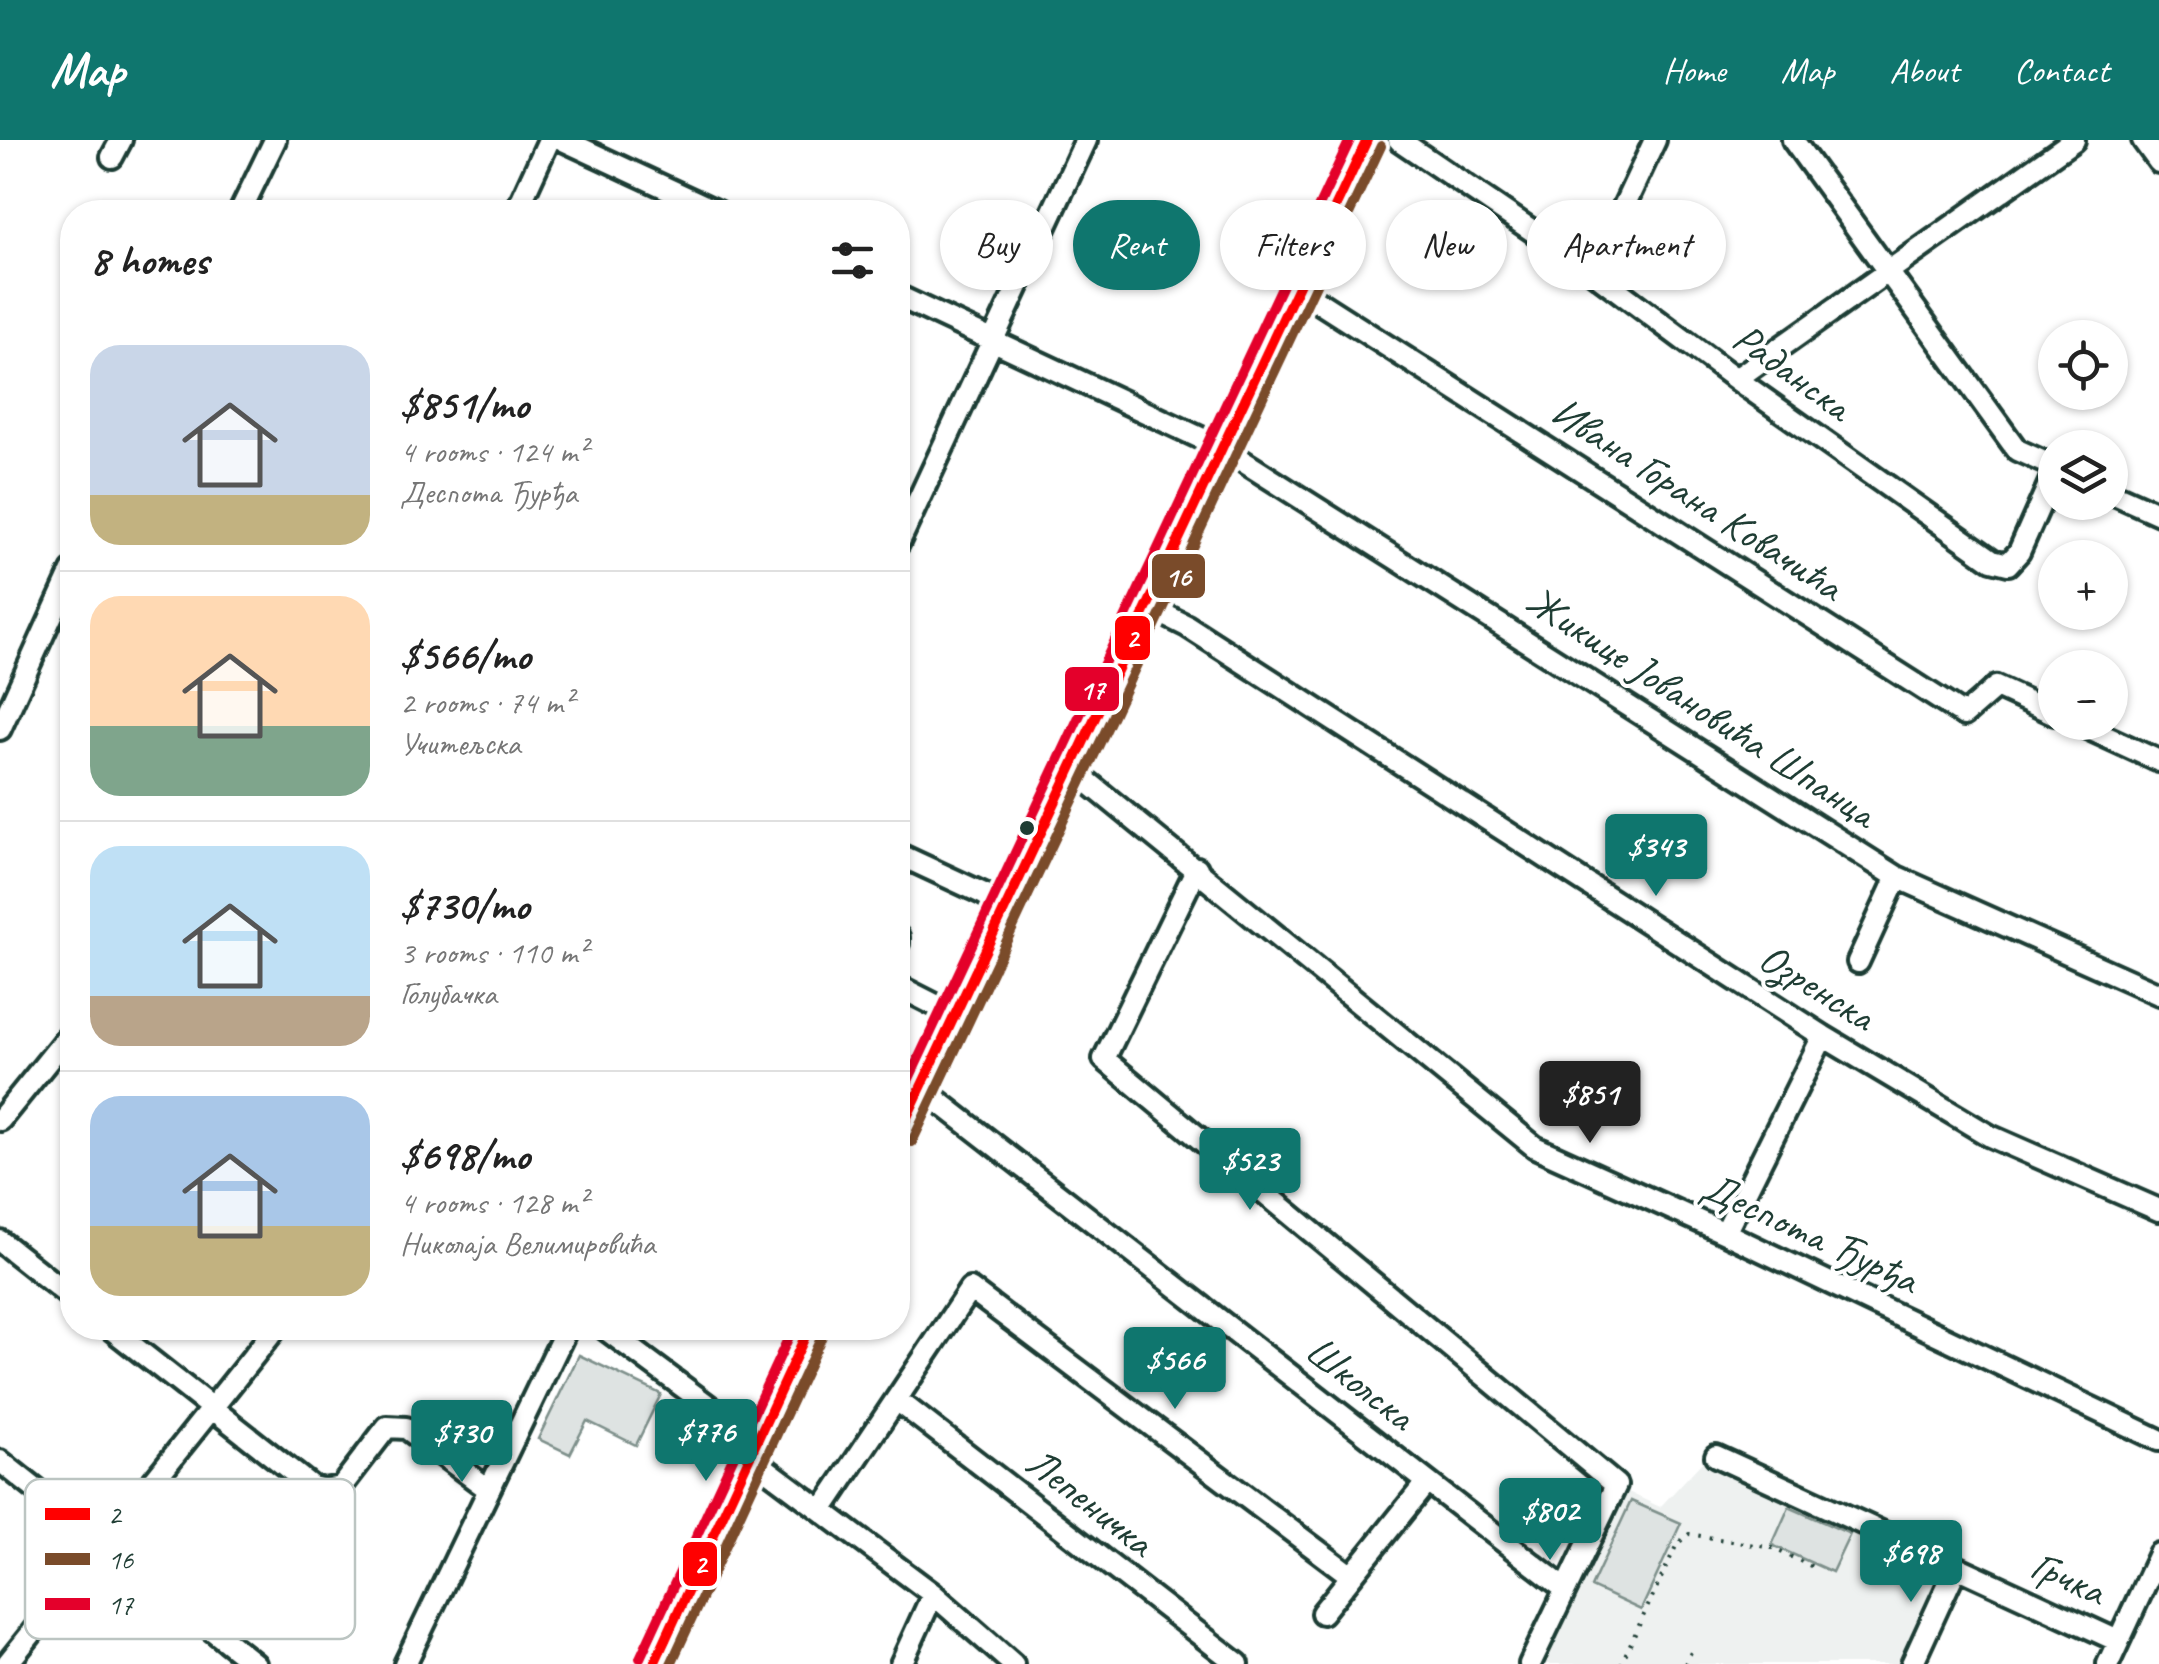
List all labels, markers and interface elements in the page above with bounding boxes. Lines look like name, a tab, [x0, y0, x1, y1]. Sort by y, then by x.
text: Map	[50, 40, 125, 100]
text: Home	[1663, 48, 1726, 93]
text: Map	[1781, 48, 1834, 93]
text: About	[1889, 48, 1959, 93]
text: Contact	[2014, 48, 2109, 93]
chip: Buy	[940, 200, 1053, 290]
chip: Rent	[1073, 200, 1200, 290]
chip: Filters	[1220, 200, 1366, 290]
chip: New	[1386, 200, 1507, 290]
chip: Apartment	[1527, 200, 1726, 290]
icon: filters	[825, 233, 880, 288]
text: 8 homes	[90, 234, 209, 287]
street label: Раданска	[1723, 311, 1864, 435]
map controls	[2038, 320, 2128, 740]
button: locate	[2038, 320, 2128, 410]
text: $851/mo	[400, 378, 529, 431]
icon: home	[170, 385, 290, 505]
street label: Ивана Горана Ковачића	[1541, 385, 1855, 614]
button: layers	[2038, 430, 2128, 520]
text: 4 rooms · 124 m²	[400, 431, 587, 472]
text: Деспота Ђурђа	[400, 472, 577, 513]
button: +	[2038, 540, 2128, 630]
line badge: 16	[1150, 552, 1207, 600]
text: 16	[1165, 559, 1193, 594]
street label: Жикице Јовановића Шпанца	[1516, 574, 1889, 842]
line badge: 2	[1113, 614, 1152, 662]
text: 2	[1126, 621, 1141, 656]
text: $566/mo	[400, 629, 531, 682]
icon: home	[170, 636, 290, 756]
button: −	[2038, 650, 2128, 740]
line badge: 17	[1063, 665, 1121, 713]
text: 17	[1079, 672, 1107, 707]
text: 2 rooms · 74 m²	[400, 682, 573, 723]
text: Учитељска	[400, 723, 520, 764]
pin: $343	[1597, 814, 1715, 899]
unlabelled marker	[1017, 818, 1037, 838]
text: $343	[1627, 826, 1685, 867]
text: $730/mo	[400, 879, 529, 932]
icon: home	[170, 886, 290, 1006]
street label: Озренска	[1749, 931, 1887, 1045]
text: 3 rooms · 110 m²	[400, 932, 587, 973]
text: Голубачка	[400, 973, 497, 1014]
pin: $851	[1531, 1061, 1649, 1146]
text: $851	[1561, 1073, 1619, 1114]
pin: $523	[1191, 1128, 1309, 1213]
text: $698/mo	[400, 1129, 530, 1182]
icon: home	[170, 1136, 290, 1256]
text: $523	[1221, 1140, 1279, 1181]
street label: Деспота Ђурђа	[1693, 1160, 1929, 1307]
text: 4 rooms · 128 m²	[400, 1182, 587, 1223]
text: Николаја Велимировића	[400, 1223, 655, 1264]
street label: Школска	[1295, 1324, 1428, 1444]
pin: $566	[1116, 1327, 1234, 1412]
text: $566	[1146, 1339, 1204, 1380]
pin: $776	[647, 1399, 765, 1484]
pin: $730	[403, 1400, 521, 1485]
text: $776	[677, 1411, 735, 1452]
text: $730	[433, 1412, 491, 1453]
street label: Лепеничка	[1016, 1436, 1166, 1570]
pin: $802	[1491, 1478, 1609, 1563]
legend	[25, 1479, 355, 1639]
text: $802	[1521, 1490, 1579, 1531]
text: 2	[108, 1497, 123, 1532]
pin: $698	[1852, 1520, 1970, 1605]
text: $698	[1882, 1532, 1940, 1573]
street label: Грчка	[2023, 1538, 2116, 1619]
line badge: 2	[681, 1540, 719, 1588]
text: 16	[108, 1542, 135, 1577]
text: 2	[694, 1547, 709, 1582]
text: 17	[108, 1587, 135, 1622]

